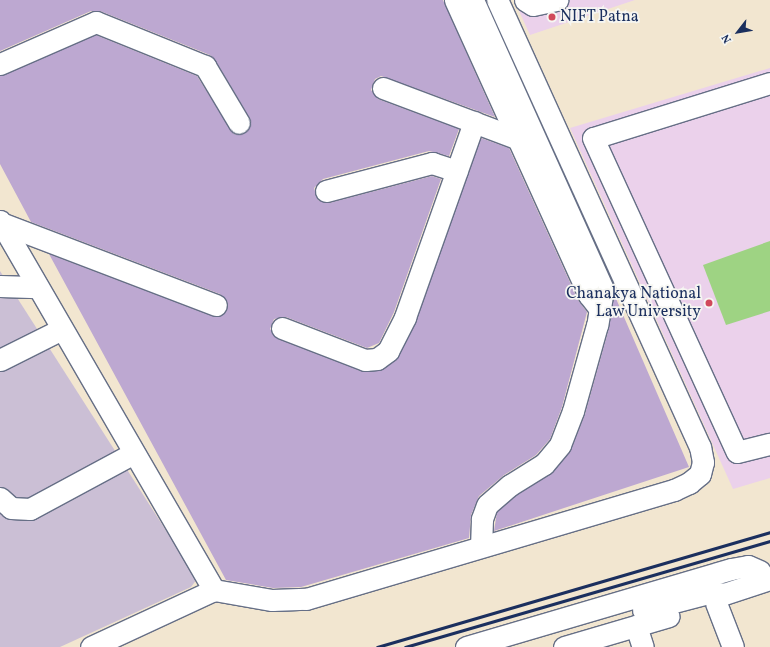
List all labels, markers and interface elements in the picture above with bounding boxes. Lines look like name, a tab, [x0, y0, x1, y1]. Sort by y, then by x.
place label: NIFT Patna	[560, 7, 639, 27]
marker: NIFT Patna	[547, 12, 557, 22]
north arrow	[718, 12, 758, 52]
text: N	[719, 31, 736, 46]
place label: Chanakya National Law University	[566, 284, 701, 322]
marker: Chanakya National Law University	[704, 298, 714, 308]

